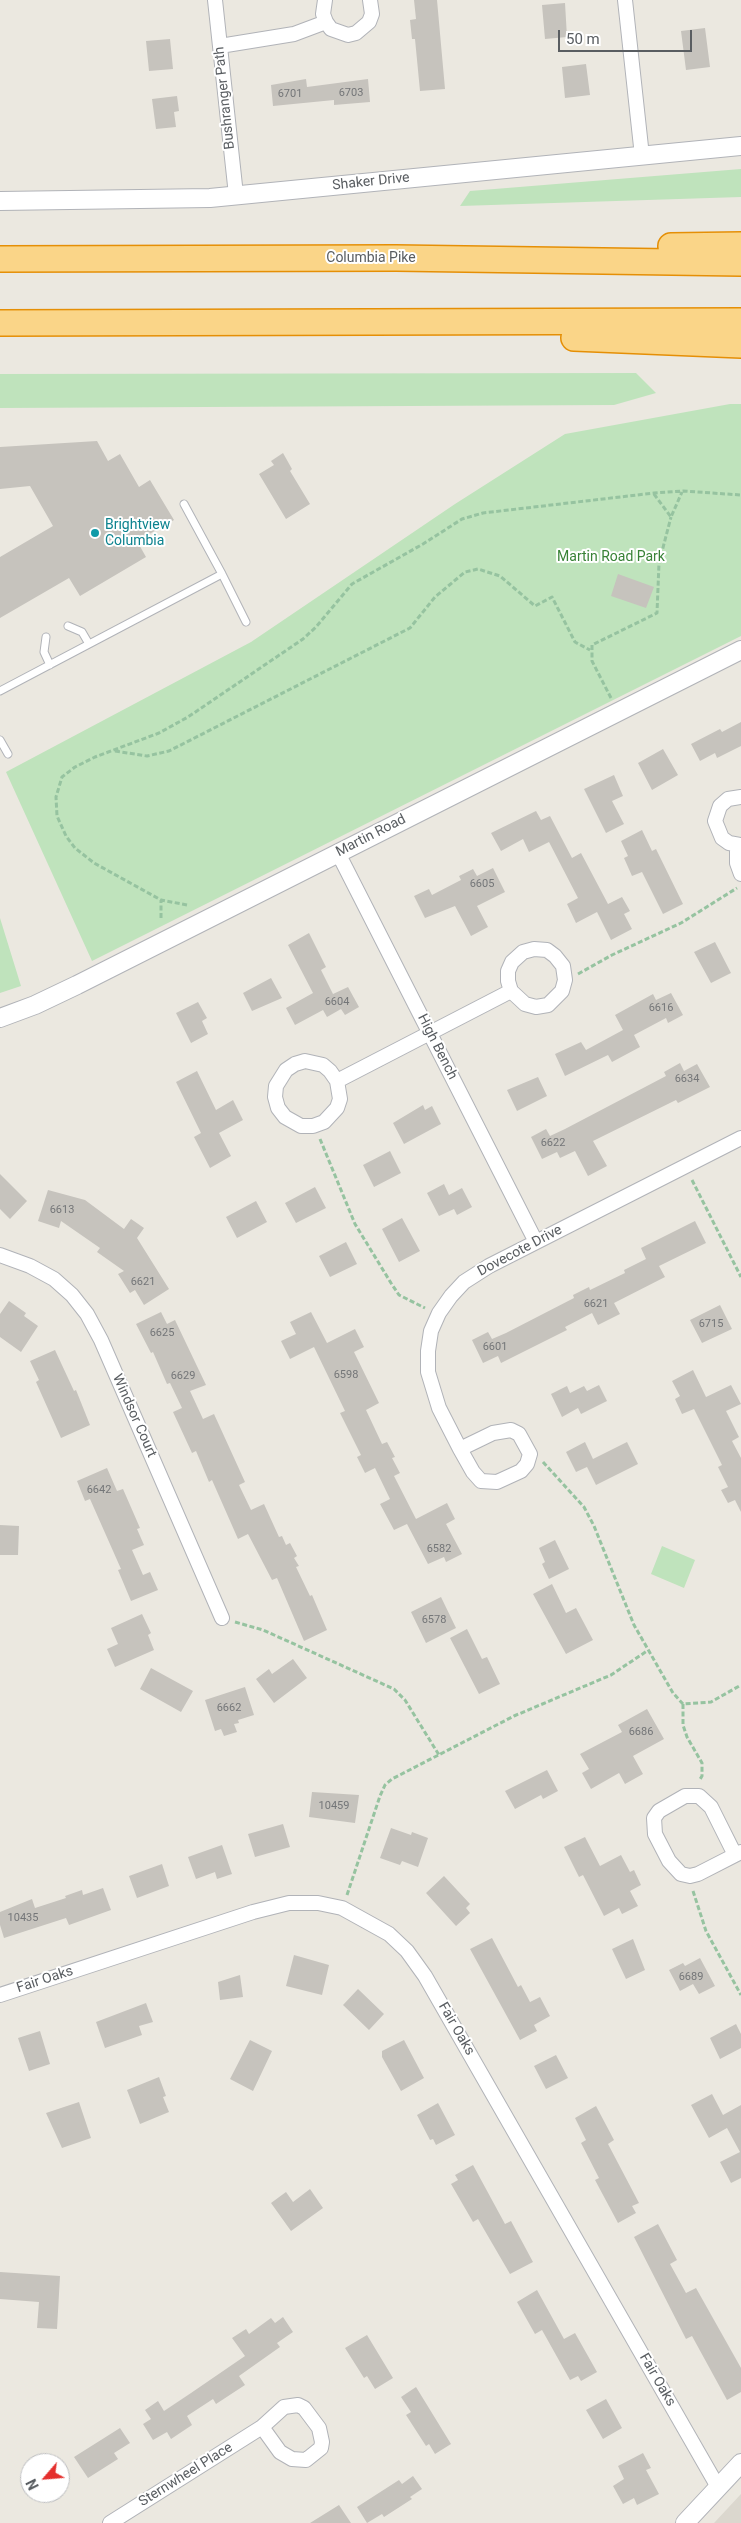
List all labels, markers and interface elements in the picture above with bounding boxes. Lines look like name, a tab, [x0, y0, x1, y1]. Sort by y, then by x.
scale bar	[561, 20, 695, 52]
text: 50 m	[566, 30, 600, 48]
street label: Bushranger Path	[211, 46, 239, 150]
house number: 6703	[339, 86, 363, 100]
house number: 6701	[278, 87, 302, 101]
street label: Shaker Drive	[331, 170, 411, 194]
street label: Columbia Pike	[326, 250, 416, 266]
place label: Brightview Columbia	[105, 517, 170, 550]
marker: Brightview Columbia	[89, 527, 101, 539]
park label: Martin Road Park	[557, 549, 665, 565]
street label: Martin Road	[333, 811, 409, 861]
house number: 6605	[470, 877, 494, 891]
house number: 6604	[325, 995, 349, 1009]
house number: 6616	[649, 1001, 673, 1015]
street label: High Bench	[413, 1011, 461, 1083]
house number: 6634	[675, 1072, 699, 1086]
house number: 6622	[541, 1136, 565, 1150]
house number: 6613	[50, 1203, 74, 1217]
street label: Dovecote Drive	[475, 1222, 565, 1280]
house number: 6621	[131, 1275, 155, 1289]
house number: 6621	[584, 1297, 608, 1311]
house number: 6715	[699, 1317, 723, 1331]
house number: 6625	[150, 1326, 174, 1340]
house number: 6601	[483, 1340, 507, 1354]
house number: 6598	[334, 1368, 358, 1382]
house number: 6629	[171, 1369, 195, 1383]
street label: Windsor Court	[108, 1372, 160, 1460]
house number: 6642	[87, 1483, 111, 1497]
house number: 6582	[427, 1542, 451, 1556]
house number: 6578	[422, 1613, 446, 1627]
house number: 6662	[217, 1701, 241, 1715]
house number: 6686	[629, 1725, 653, 1739]
house number: 10459	[319, 1799, 349, 1813]
house number: 10435	[8, 1911, 38, 1925]
street label: Fair Oaks	[15, 1963, 75, 1997]
house number: 6689	[679, 1970, 703, 1984]
street label: Fair Oaks	[434, 2000, 478, 2058]
street label: Fair Oaks	[635, 2351, 679, 2409]
street label: Sternwheel Place	[136, 2439, 236, 2511]
north arrow	[20, 2453, 70, 2503]
text: N	[23, 2476, 42, 2492]

